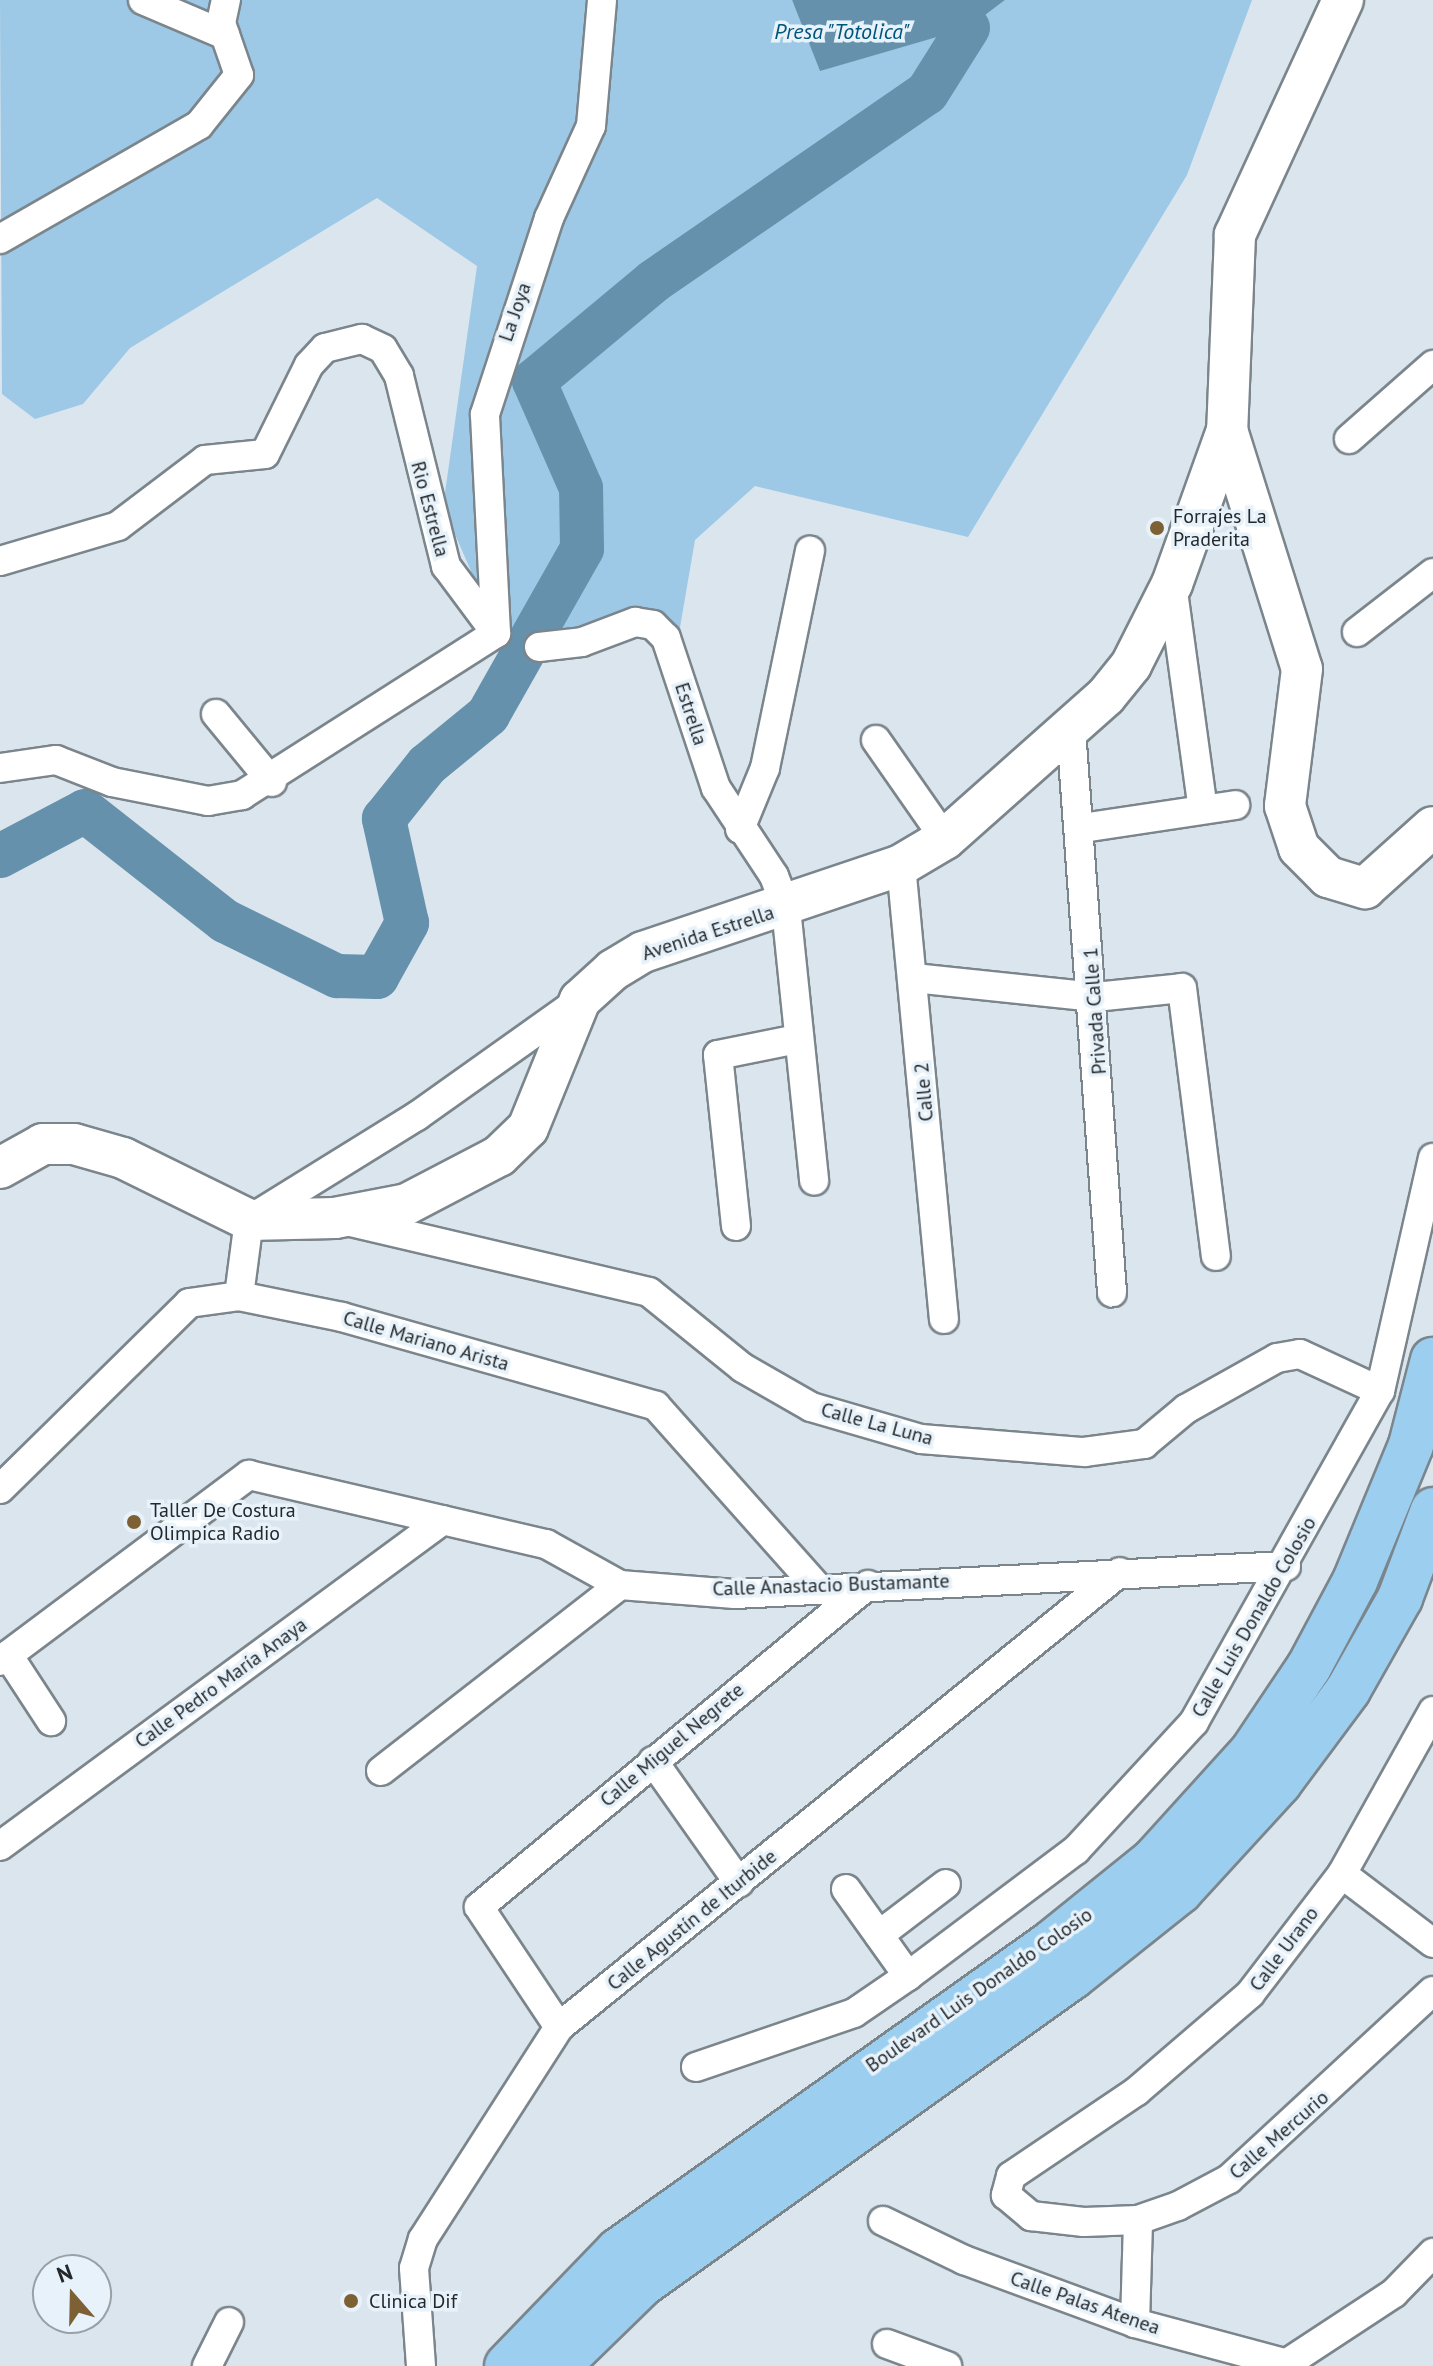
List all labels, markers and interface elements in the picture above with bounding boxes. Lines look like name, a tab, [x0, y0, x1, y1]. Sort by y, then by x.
water label: Presa "Totolica"	[774, 19, 910, 45]
street label: La Joya	[494, 279, 536, 345]
street label: Rio Estrella	[406, 459, 454, 559]
place label: Forrajes La Praderita	[1173, 504, 1267, 551]
marker: Forrajes La Praderita	[1148, 519, 1166, 537]
street label: Estrella	[670, 680, 712, 748]
street label: Avenida Estrella	[639, 900, 777, 966]
street label: Privada Calle 1	[1079, 947, 1111, 1075]
street label: Calle 2	[909, 1062, 939, 1122]
street label: Calle Mariano Arista	[340, 1306, 512, 1376]
street label: Calle La Luna	[818, 1398, 936, 1450]
place label: Taller De Costura Olimpica Radio	[150, 1498, 296, 1545]
street label: Calle Luis Donaldo Colosio	[1187, 1512, 1321, 1722]
marker: Taller De Costura Olimpica Radio	[125, 1513, 143, 1531]
street label: Calle Anastacio Bustamante	[712, 1569, 950, 1601]
street label: Calle Pedro María Anaya	[130, 1612, 312, 1754]
street label: Calle Miguel Negrete	[595, 1678, 749, 1812]
street label: Calle Agustín de Iturbide	[602, 1844, 782, 1996]
street label: Boulevard Luis Donaldo Colosio	[861, 1902, 1097, 2078]
street label: Calle Urano	[1244, 1902, 1324, 1996]
street label: Calle Mercurio	[1224, 2085, 1334, 2185]
north arrow	[32, 2254, 112, 2334]
text: N	[53, 2258, 76, 2289]
street label: Calle Palas Atenea	[1007, 2266, 1163, 2340]
place label: Clinica Dif	[369, 2289, 457, 2313]
marker: Clinica Dif	[340, 2290, 362, 2312]

